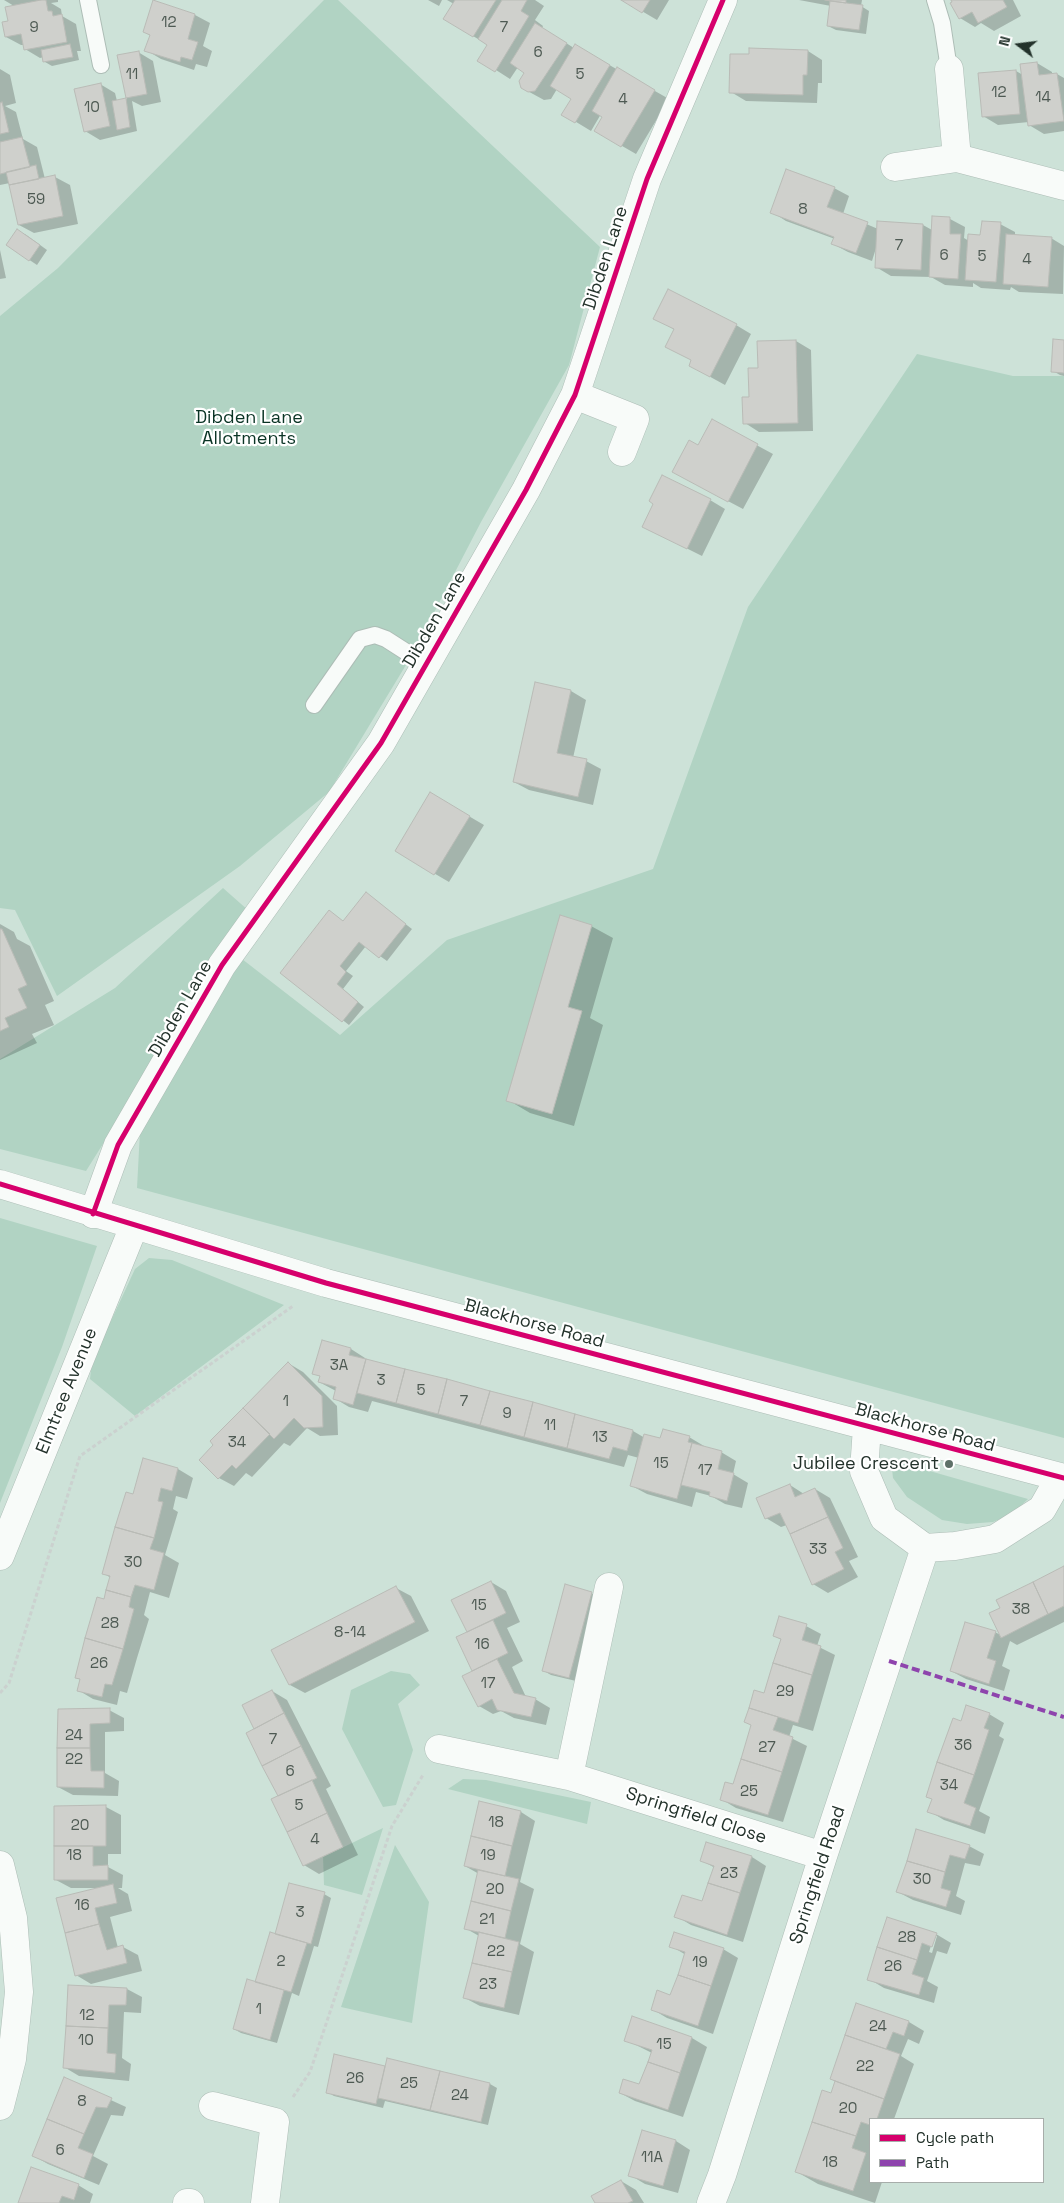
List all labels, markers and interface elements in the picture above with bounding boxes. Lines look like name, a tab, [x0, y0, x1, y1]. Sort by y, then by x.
house number: 12	[161, 14, 177, 32]
house number: 9	[29, 19, 39, 37]
house number: 7	[500, 19, 508, 37]
north arrow	[994, 20, 1044, 70]
text: N	[995, 34, 1014, 48]
house number: 6	[533, 44, 543, 62]
house number: 11	[126, 66, 138, 84]
house number: 5	[576, 66, 584, 84]
house number: 12	[991, 84, 1007, 102]
house number: 14	[1035, 89, 1051, 107]
house number: 4	[618, 91, 628, 109]
house number: 10	[84, 99, 100, 117]
house number: 59	[27, 191, 45, 209]
house number: 8	[798, 201, 808, 219]
street label: Dibden Lane	[579, 203, 633, 313]
house number: 7	[895, 237, 903, 255]
house number: 6	[939, 247, 949, 265]
house number: 5	[978, 248, 986, 266]
house number: 4	[1022, 251, 1032, 269]
park label: Dibden Lane Allotments	[195, 407, 303, 449]
street label: Dibden Lane	[399, 568, 471, 672]
street label: Dibden Lane	[145, 957, 217, 1061]
street label: Blackhorse Road	[461, 1295, 607, 1353]
street label: Elmtree Avenue	[32, 1325, 102, 1457]
house number: 3A	[330, 1357, 348, 1375]
house number: 3	[376, 1372, 386, 1390]
house number: 5	[417, 1382, 425, 1400]
house number: 1	[283, 1393, 289, 1411]
house number: 7	[460, 1393, 468, 1411]
street label: Blackhorse Road	[852, 1399, 998, 1457]
house number: 9	[502, 1405, 512, 1423]
house number: 11	[544, 1417, 556, 1435]
house number: 13	[592, 1429, 608, 1447]
house number: 34	[228, 1434, 246, 1452]
place label: Jubilee Crescent	[793, 1453, 939, 1475]
house number: 15	[653, 1455, 669, 1473]
marker: Jubilee Crescent	[943, 1458, 955, 1470]
house number: 17	[698, 1462, 712, 1480]
house number: 33	[809, 1541, 827, 1559]
house number: 30	[124, 1554, 142, 1572]
house number: 15	[471, 1597, 487, 1615]
house number: 38	[1012, 1601, 1030, 1619]
house number: 28	[101, 1615, 119, 1633]
house number: 8-14	[334, 1624, 366, 1642]
house number: 16	[474, 1636, 490, 1654]
house number: 26	[90, 1655, 108, 1673]
house number: 17	[481, 1675, 495, 1693]
house number: 29	[776, 1683, 794, 1701]
house number: 24	[65, 1727, 83, 1745]
house number: 7	[269, 1731, 277, 1749]
house number: 36	[954, 1737, 972, 1755]
house number: 27	[758, 1739, 776, 1757]
house number: 22	[65, 1751, 83, 1769]
house number: 6	[285, 1763, 295, 1781]
house number: 34	[940, 1777, 958, 1795]
street label: Springfield Close	[623, 1783, 769, 1849]
house number: 25	[740, 1783, 758, 1801]
house number: 5	[295, 1797, 303, 1815]
street label: Springfield Road	[786, 1803, 850, 1947]
house number: 18	[488, 1814, 504, 1832]
house number: 20	[71, 1817, 89, 1835]
house number: 4	[310, 1831, 320, 1849]
house number: 18	[66, 1847, 82, 1865]
house number: 19	[480, 1847, 496, 1865]
house number: 23	[720, 1865, 738, 1883]
house number: 30	[913, 1871, 931, 1889]
house number: 20	[486, 1881, 504, 1899]
house number: 16	[74, 1897, 90, 1915]
house number: 3	[295, 1904, 305, 1922]
house number: 21	[479, 1911, 495, 1929]
house number: 28	[898, 1929, 916, 1947]
house number: 22	[487, 1943, 505, 1961]
house number: 2	[276, 1953, 286, 1971]
house number: 19	[692, 1954, 708, 1972]
house number: 26	[884, 1958, 902, 1976]
house number: 23	[479, 1976, 497, 1994]
house number: 1	[256, 2001, 262, 2019]
house number: 12	[79, 2007, 95, 2025]
house number: 24	[869, 2018, 887, 2036]
house number: 10	[78, 2032, 94, 2050]
house number: 15	[656, 2036, 672, 2054]
house number: 22	[856, 2058, 874, 2076]
house number: 26	[346, 2070, 364, 2088]
house number: 25	[400, 2075, 418, 2093]
house number: 24	[451, 2087, 469, 2105]
house number: 8	[77, 2093, 87, 2111]
house number: 20	[839, 2100, 857, 2118]
legend	[869, 2118, 1044, 2183]
text: Cycle path	[916, 2128, 994, 2147]
house number: 6	[55, 2142, 65, 2160]
house number: 11A	[641, 2149, 663, 2167]
text: Path	[916, 2153, 949, 2172]
house number: 18	[822, 2154, 838, 2172]

